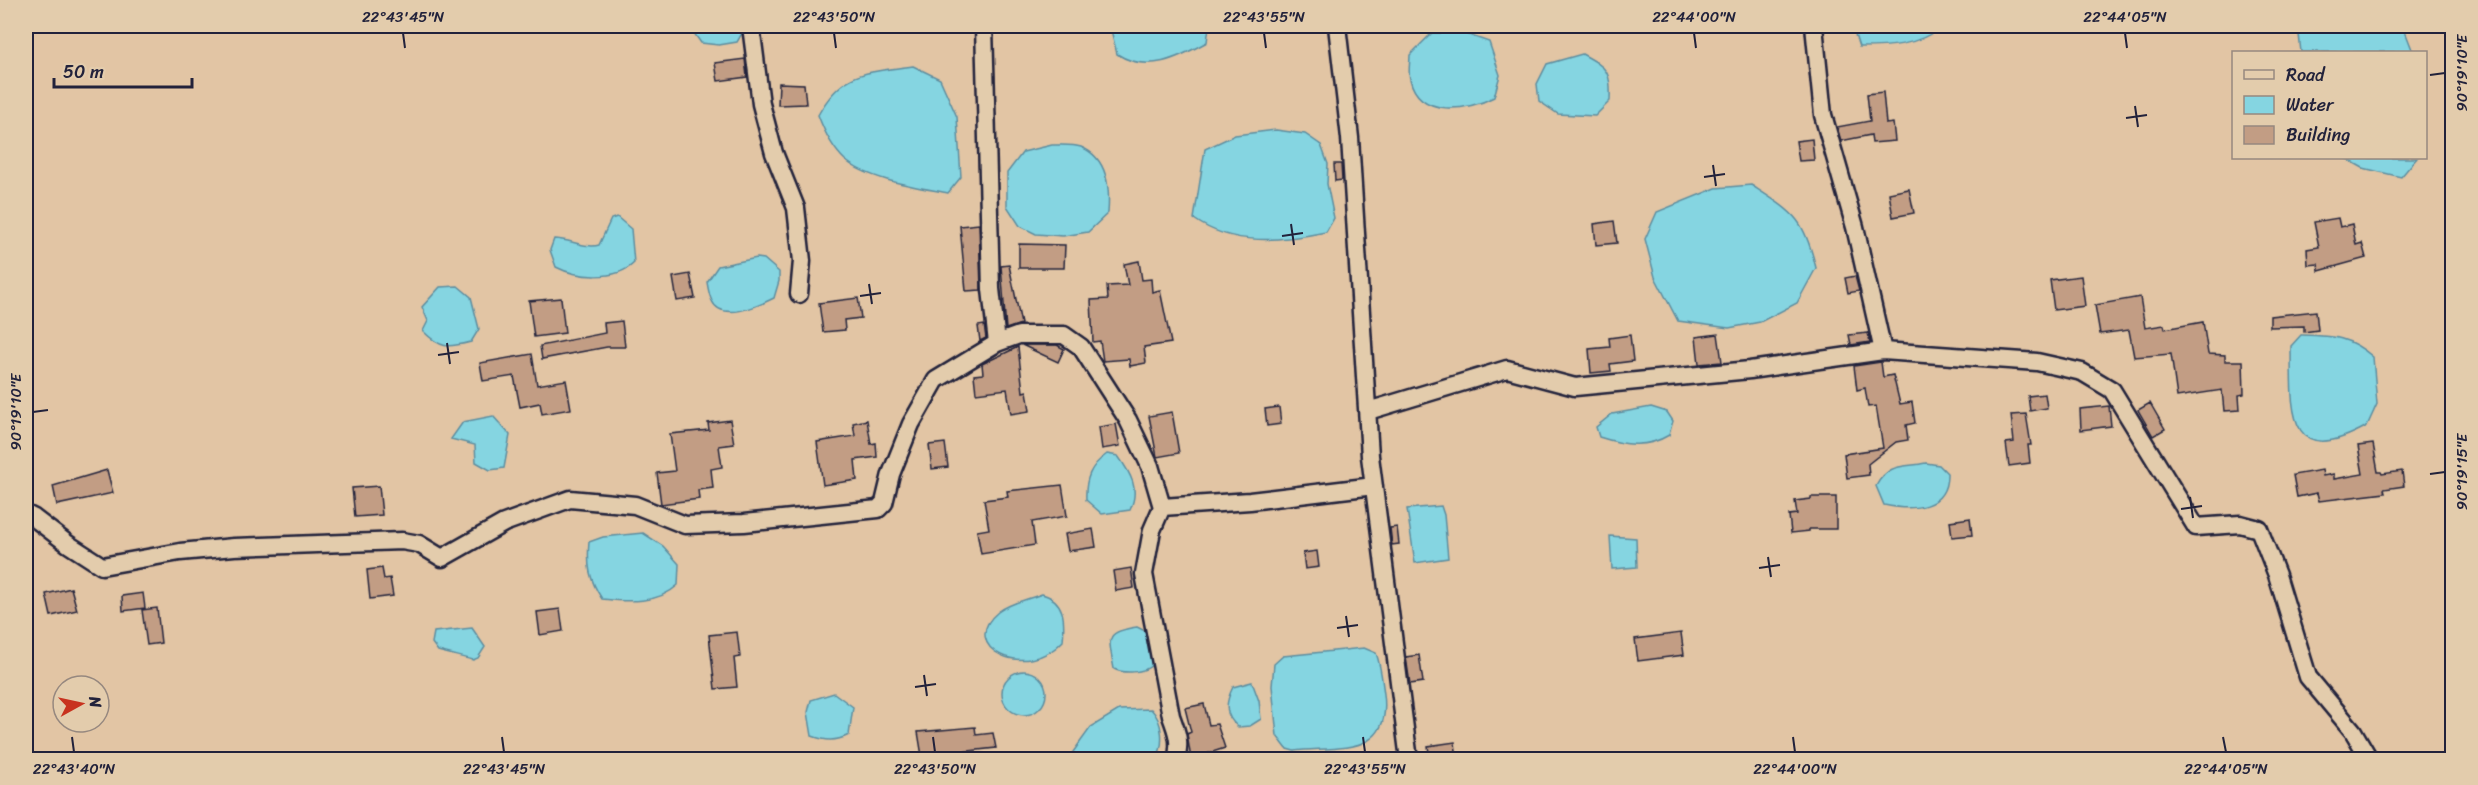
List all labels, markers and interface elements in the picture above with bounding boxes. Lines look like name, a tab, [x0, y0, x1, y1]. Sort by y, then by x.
text: 22°43'45"N	[362, 4, 445, 30]
text: 22°43'50"N	[793, 4, 876, 30]
text: 22°43'55"N	[1223, 4, 1306, 30]
text: 22°44'00"N	[1652, 4, 1736, 30]
text: 22°44'05"N	[2083, 4, 2167, 30]
text: 90°19'10"E	[2449, 33, 2475, 111]
scale bar	[54, 51, 192, 89]
legend	[2232, 51, 2427, 159]
text: 50 m	[63, 56, 104, 88]
text: Road	[2286, 59, 2326, 91]
text: Water	[2286, 89, 2335, 121]
text: Building	[2286, 119, 2350, 151]
text: 90°19'10"E	[3, 372, 29, 450]
text: 90°19'15"E	[2449, 432, 2475, 510]
north arrow	[51, 674, 111, 734]
text: N	[80, 693, 111, 710]
text: 22°43'40"N	[33, 756, 116, 782]
text: 22°43'45"N	[463, 756, 546, 782]
text: 22°43'50"N	[894, 756, 977, 782]
text: 22°43'55"N	[1324, 756, 1407, 782]
text: 22°44'00"N	[1753, 756, 1837, 782]
text: 22°44'05"N	[2184, 756, 2268, 782]

